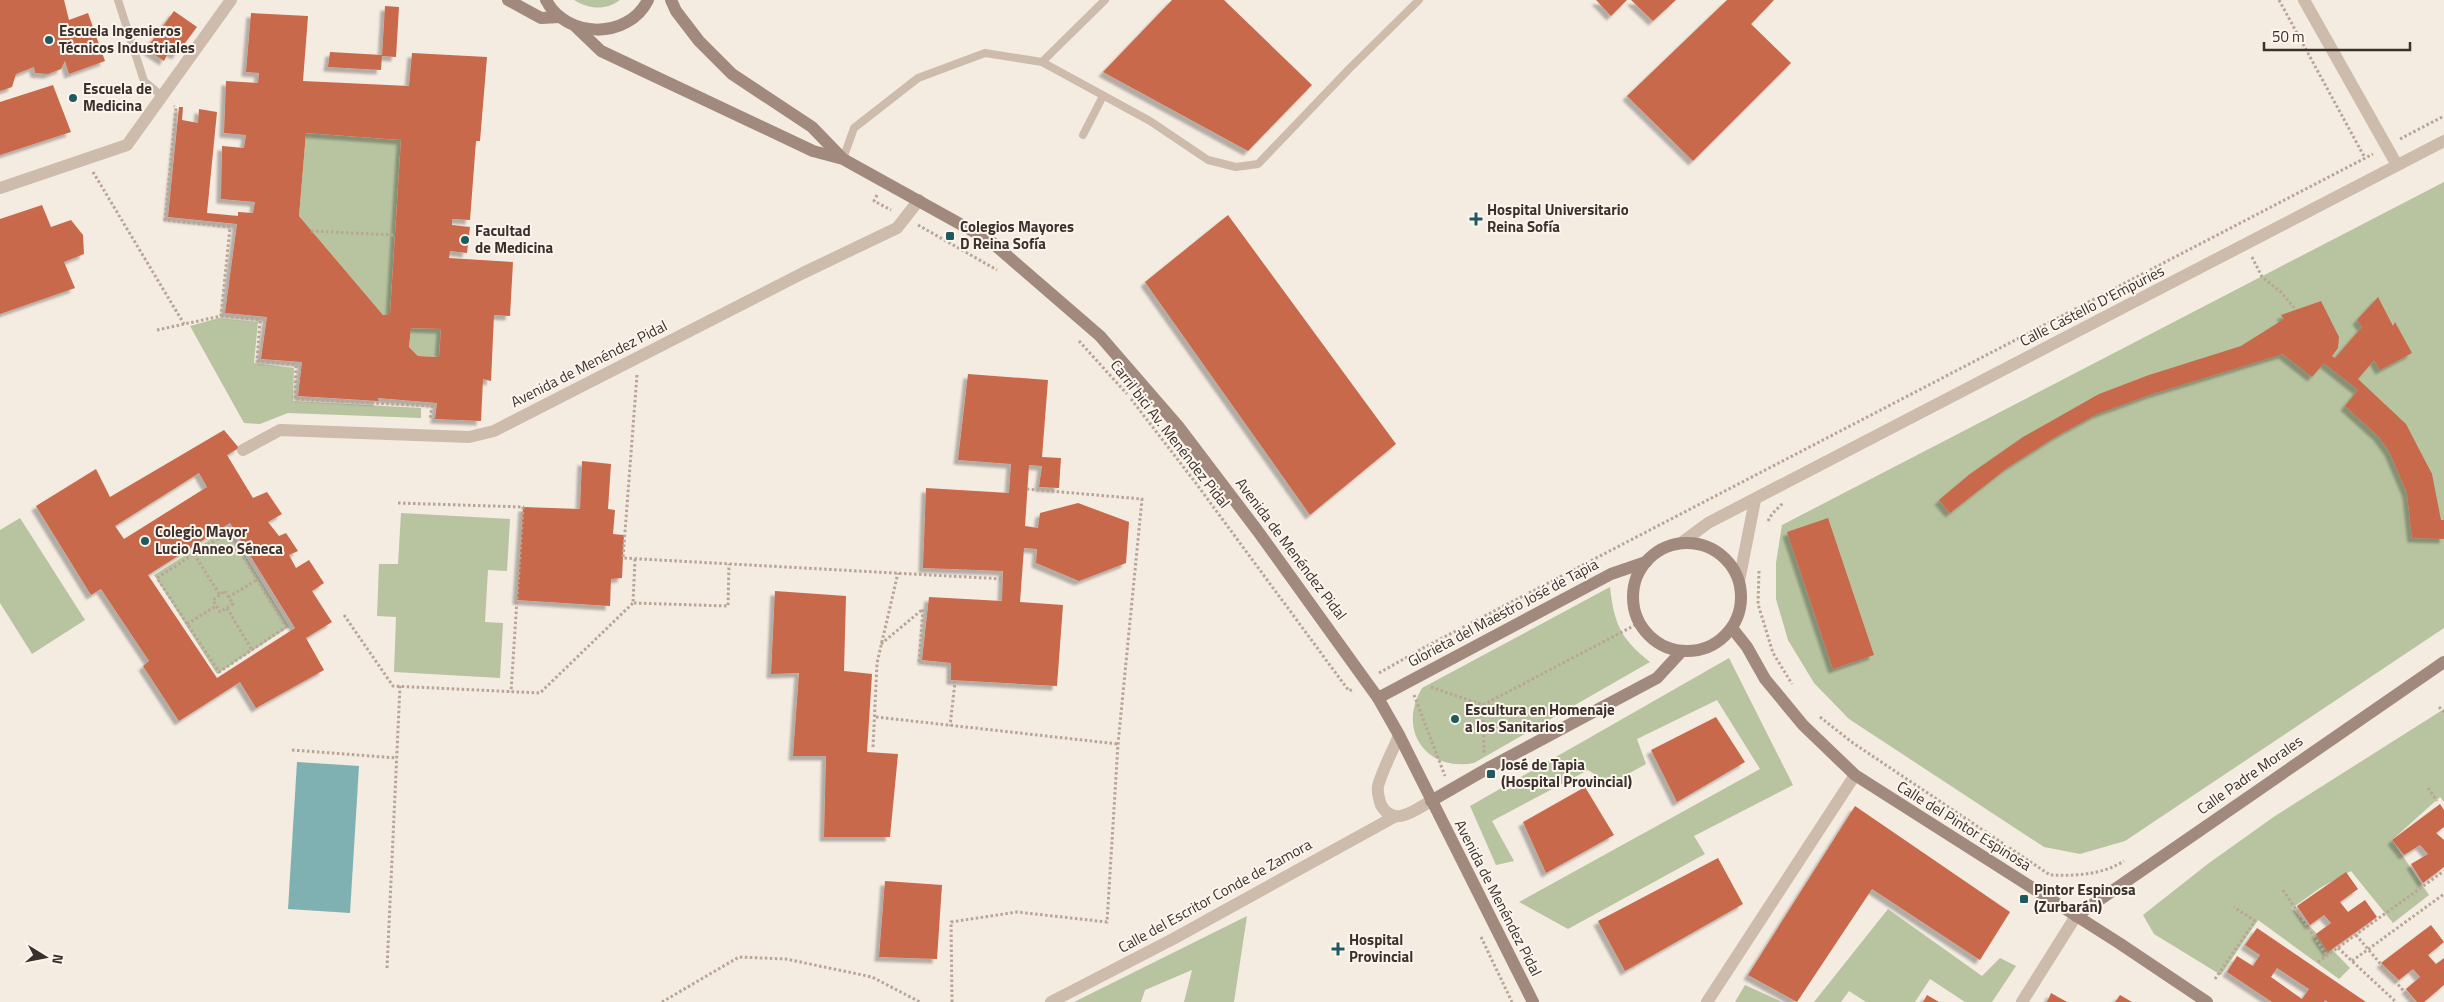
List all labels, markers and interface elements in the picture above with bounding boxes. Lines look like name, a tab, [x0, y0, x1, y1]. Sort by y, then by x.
place label: Escuela Ingenieros Técnicos Industriales	[59, 19, 195, 59]
scale bar	[2264, 20, 2410, 52]
text: 50 m	[2272, 25, 2305, 48]
marker: Escuela Ingenieros Técnicos Industriales	[43, 34, 55, 46]
place label: Escuela de Medicina	[83, 77, 152, 117]
marker: Escuela de Medicina	[67, 92, 79, 104]
place label: Hospital Universitario Reina Sofía	[1487, 198, 1629, 238]
marker: Hospital Universitario Reina Sofía	[1469, 212, 1483, 226]
place label: Colegios Mayores D Reina Sofía	[960, 215, 1074, 255]
place label: Facultad de Medicina	[475, 219, 554, 259]
marker: Colegios Mayores D Reina Sofía	[944, 230, 956, 242]
marker: Facultad de Medicina	[459, 234, 471, 246]
street label: Calle Castello D'Empuries	[2015, 259, 2168, 352]
street label: Avenida de Menéndez Pidal	[507, 314, 671, 413]
street label: Carril bici Av. Menéndez Pidal	[1105, 355, 1236, 513]
street label: Avenida de Menéndez Pidal	[1230, 473, 1353, 625]
place label: Colegio Mayor Lucio Anneo Séneca	[155, 520, 283, 560]
marker: Colegio Mayor Lucio Anneo Séneca	[139, 535, 151, 547]
street label: Glorieta del Maestro José de Tapia	[1403, 552, 1603, 673]
place label: Escultura en Homenaje a los Sanitarios	[1465, 698, 1615, 738]
marker: Escultura en Homenaje a los Sanitarios	[1449, 713, 1461, 725]
street label: Calle Padre Morales	[2192, 729, 2307, 820]
place label: José de Tapia (Hospital Provincial)	[1501, 753, 1632, 793]
marker: José de Tapia (Hospital Provincial)	[1485, 768, 1497, 780]
street label: Calle del Pintor Espinosa	[1893, 775, 2036, 877]
street label: Avenida de Menéndez Pidal	[1449, 816, 1548, 980]
street label: Calle del Escritor Conde de Zamora	[1114, 832, 1316, 958]
place label: Pintor Espinosa (Zurbarán)	[2034, 878, 2136, 918]
marker: Pintor Espinosa (Zurbarán)	[2018, 893, 2030, 905]
place label: Hospital Provincial	[1349, 928, 1413, 968]
north arrow	[20, 932, 70, 982]
marker: Hospital Provincial	[1331, 942, 1345, 956]
text: N	[47, 953, 69, 966]

